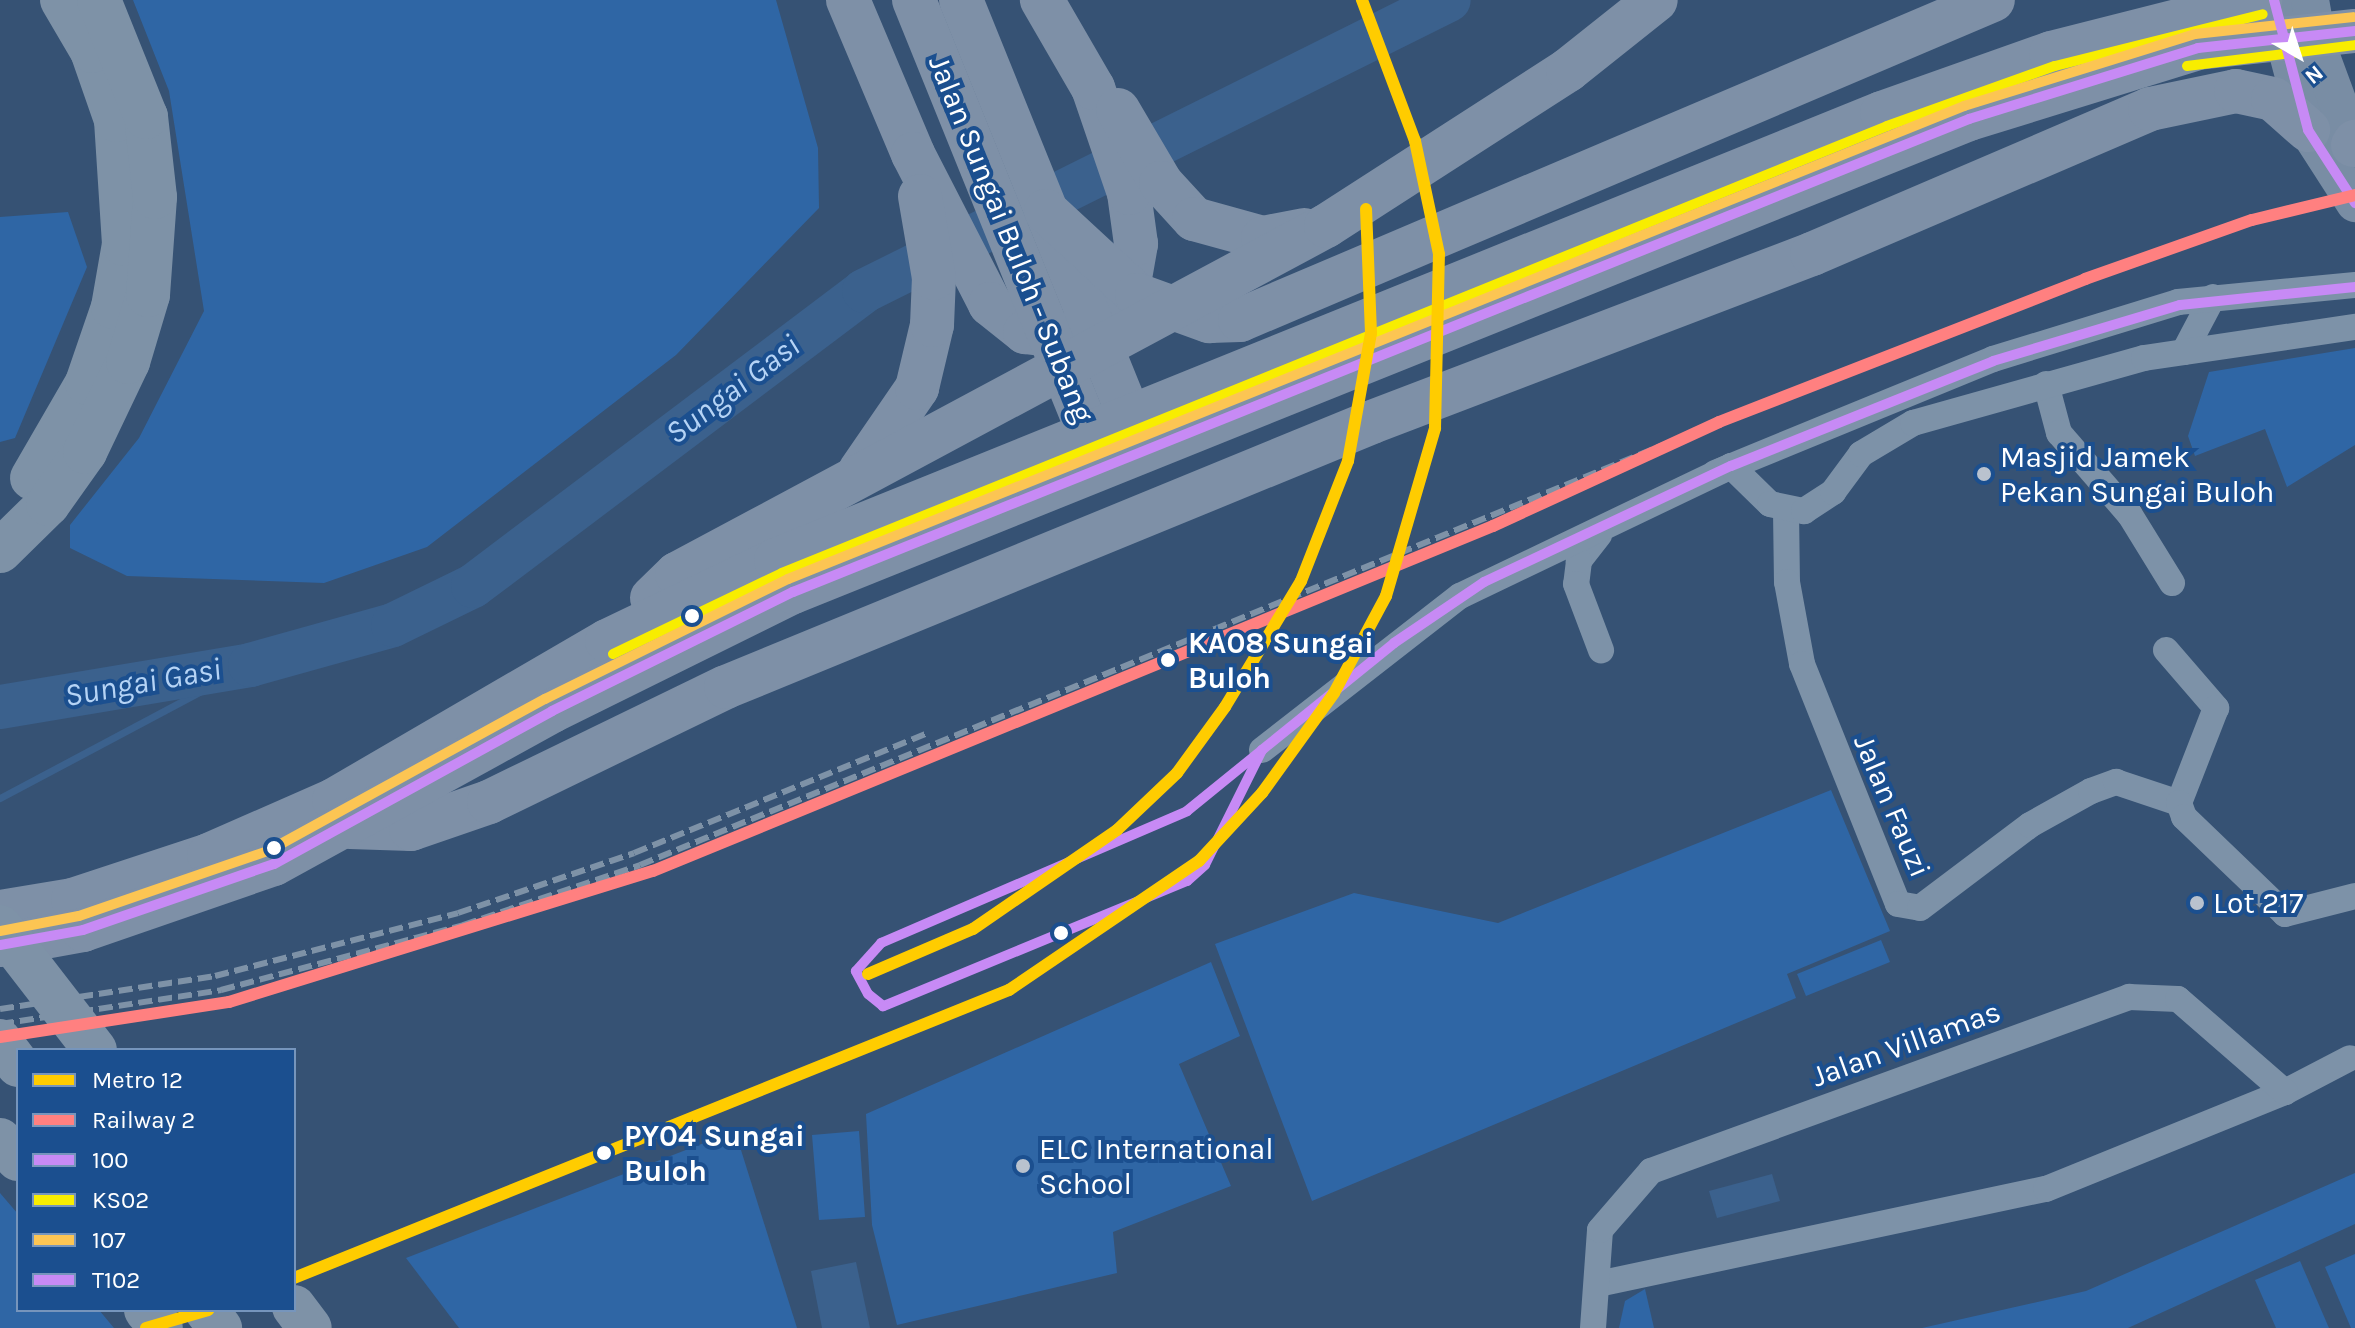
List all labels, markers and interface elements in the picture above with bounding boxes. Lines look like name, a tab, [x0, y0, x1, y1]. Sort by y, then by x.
north arrow	[2259, 16, 2339, 96]
street label: Jalan Sungai Buloh - Subang	[921, 50, 1101, 428]
text: N	[2300, 60, 2328, 90]
water label: Sungai Gasi	[658, 327, 808, 453]
place label: Masjid Jamek Pekan Sungai Buloh	[2000, 439, 2274, 510]
marker: Masjid Jamek Pekan Sungai Buloh	[1975, 465, 1993, 483]
unlabelled marker	[684, 608, 700, 624]
place label: KA08 Sungai Buloh	[1188, 625, 1374, 696]
marker: KA08 Sungai Buloh	[1155, 647, 1181, 673]
water label: Sungai Gasi	[62, 650, 224, 716]
street label: Jalan Fauzi	[1846, 729, 1938, 883]
unlabelled marker	[266, 840, 282, 856]
place label: Lot 217	[2213, 885, 2303, 921]
marker: Lot 217	[2188, 894, 2206, 912]
unlabelled marker	[1053, 925, 1069, 941]
street label: Jalan Villamas	[1807, 993, 2005, 1095]
legend	[16, 1048, 296, 1312]
text: Metro 12	[92, 1066, 183, 1094]
text: Railway 2	[92, 1106, 195, 1134]
place label: PY04 Sungai Buloh	[624, 1118, 805, 1188]
place label: ELC International School	[1039, 1131, 1274, 1202]
marker: PY04 Sungai Buloh	[591, 1140, 617, 1166]
text: 100	[92, 1146, 128, 1174]
marker: ELC International School	[1014, 1157, 1032, 1175]
text: KS02	[92, 1186, 149, 1214]
text: 107	[92, 1226, 125, 1254]
text: T102	[92, 1266, 140, 1294]

